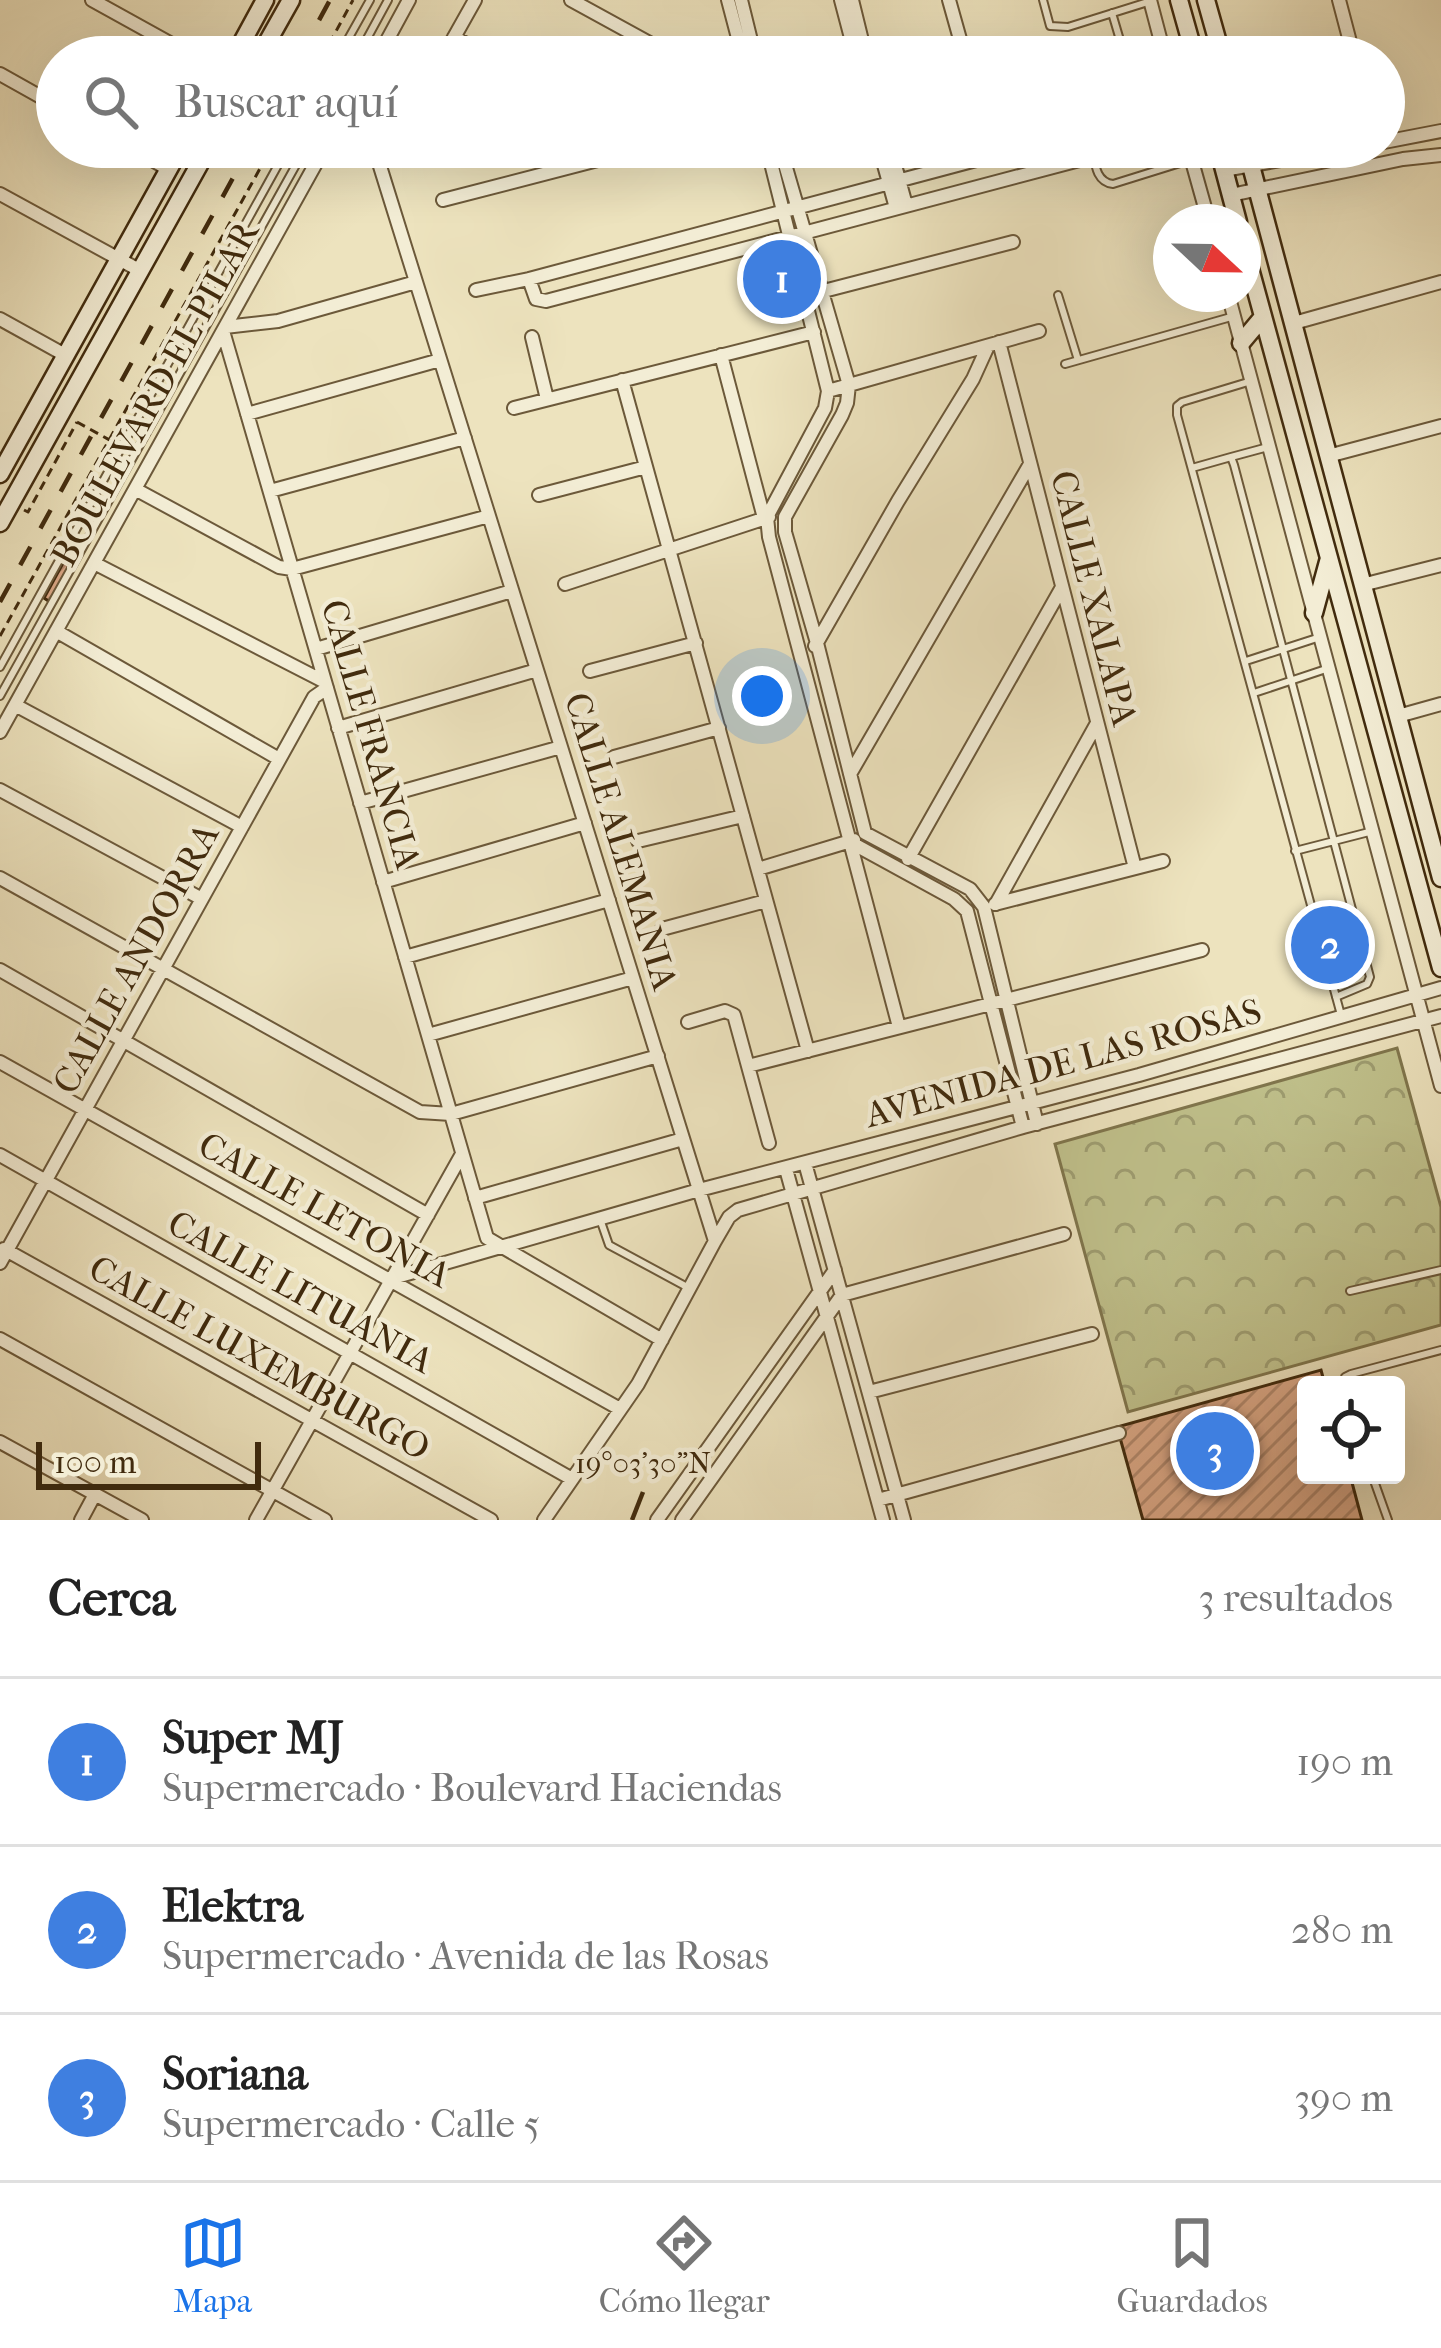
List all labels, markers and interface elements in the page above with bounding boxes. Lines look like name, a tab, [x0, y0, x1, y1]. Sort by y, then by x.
search box	[36, 36, 1405, 168]
icon: search	[78, 69, 144, 135]
text: Buscar aquí	[174, 76, 398, 129]
north arrow	[1153, 204, 1261, 312]
street label: BOULEVARD EL PILAR	[43, 212, 268, 573]
pin: 1	[743, 234, 821, 324]
street label: CALLE XALAPA	[1042, 466, 1146, 731]
street label: CALLE FRANCIA	[313, 595, 430, 874]
your location	[732, 666, 792, 726]
street label: CALLE ALEMANIA	[556, 688, 686, 996]
street label: CALLE ANDORRA	[44, 815, 228, 1101]
pin: 2	[1291, 900, 1369, 990]
street label: AVENIDA DE LAS ROSAS	[859, 990, 1266, 1137]
street label: CALLE LETONIA	[191, 1123, 458, 1297]
street label: CALLE LITUANIA	[161, 1202, 441, 1382]
street label: CALLE LUXEMBURGO	[82, 1247, 437, 1469]
map controls	[1297, 1376, 1405, 1484]
button: locate	[1297, 1376, 1405, 1484]
pin: 3	[1176, 1406, 1254, 1496]
scale bar	[36, 1436, 261, 1489]
text: 100 m	[54, 1443, 137, 1482]
text: 19°03'30"N	[575, 1446, 711, 1481]
text: Cerca	[48, 1568, 175, 1628]
text: 3 resultados	[1199, 1575, 1393, 1621]
text: Super MJ	[162, 1712, 344, 1765]
text: 1	[80, 1739, 94, 1785]
text: 190 m	[1296, 1739, 1393, 1785]
text: Supermercado · Boulevard Haciendas	[162, 1765, 782, 1811]
text: Elektra	[162, 1880, 303, 1933]
text: 2	[77, 1907, 97, 1953]
text: 280 m	[1291, 1907, 1393, 1953]
text: Supermercado · Avenida de las Rosas	[162, 1933, 769, 1979]
text: Soriana	[162, 2048, 308, 2101]
text: 3	[79, 2075, 95, 2121]
text: 390 m	[1294, 2075, 1393, 2121]
text: Supermercado · Calle 5	[162, 2101, 540, 2147]
tab: Mapa	[173, 2210, 252, 2321]
tab: Cómo llegar	[599, 2210, 770, 2321]
tab: Guardados	[1117, 2210, 1268, 2321]

